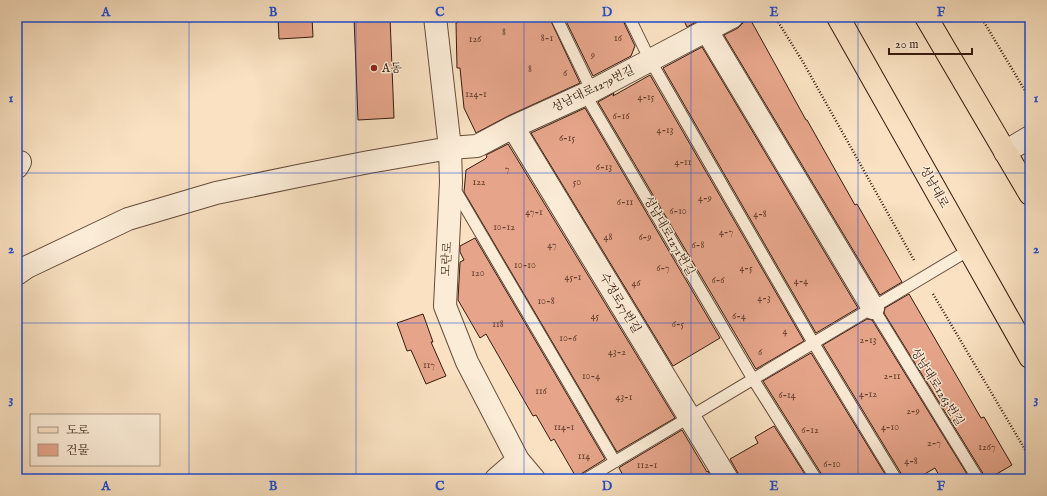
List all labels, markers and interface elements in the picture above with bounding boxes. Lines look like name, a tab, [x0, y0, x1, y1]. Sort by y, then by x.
text: A	[101, 4, 112, 21]
text: B	[269, 4, 278, 21]
text: C	[435, 4, 445, 21]
text: D	[602, 4, 613, 21]
text: E	[769, 4, 779, 21]
text: F	[937, 4, 946, 21]
house number: 8	[502, 26, 506, 39]
scale bar	[889, 30, 972, 56]
house number: 8-1	[541, 32, 553, 45]
house number: 16	[614, 32, 623, 45]
house number: 126	[469, 33, 482, 46]
text: 20 m	[895, 37, 918, 52]
house number: 9	[590, 49, 595, 62]
place label: A동	[381, 61, 402, 76]
street label: 성남대로1279번길	[549, 62, 637, 116]
marker: A동	[369, 63, 379, 73]
house number: 8	[528, 63, 532, 76]
house number: 6	[563, 67, 568, 80]
house number: 124-1	[465, 88, 487, 101]
text: 1	[9, 90, 14, 107]
text: 1	[1034, 90, 1039, 107]
house number: 4-15	[638, 91, 655, 104]
house number: 6-16	[613, 110, 630, 123]
house number: 4-13	[656, 124, 674, 137]
house number: 6-15	[559, 132, 575, 145]
house number: 4-11	[675, 156, 692, 169]
house number: 6-13	[596, 161, 612, 174]
house number: 7	[505, 163, 510, 176]
street label: 성남대로	[916, 163, 952, 211]
house number: 122	[472, 176, 486, 189]
house number: 50	[573, 176, 581, 189]
house number: 4-9	[698, 192, 712, 205]
street label: 성남대로1271번길	[640, 193, 698, 279]
house number: 6-11	[617, 196, 633, 209]
house number: 6-10	[669, 205, 687, 218]
house number: 47-1	[525, 206, 543, 219]
house number: 4-8	[753, 208, 767, 221]
house number: 10-12	[493, 221, 515, 234]
house number: 4-7	[719, 226, 733, 239]
house number: 48	[604, 231, 612, 244]
house number: 6-9	[638, 231, 652, 244]
house number: 47	[547, 239, 557, 252]
house number: 6-8	[692, 239, 704, 252]
text: 2	[8, 241, 14, 258]
street label: 모란로	[439, 241, 455, 277]
text: 2	[1033, 241, 1039, 258]
house number: 10-10	[514, 259, 536, 272]
house number: 6-7	[656, 262, 670, 275]
house number: 4-5	[739, 262, 753, 275]
house number: 120	[471, 267, 485, 280]
street label: 수정로57번길	[596, 270, 644, 336]
house number: 45-1	[565, 271, 582, 284]
house number: 6-6	[711, 274, 725, 287]
house number: 4-4	[794, 275, 808, 288]
house number: 46	[631, 277, 641, 290]
house number: 4-3	[757, 292, 771, 305]
house number: 10-8	[537, 295, 555, 308]
house number: 45	[591, 310, 600, 323]
house number: 6-4	[732, 310, 746, 323]
house number: 118	[492, 318, 504, 331]
house number: 6-5	[672, 318, 685, 331]
house number: 4	[783, 325, 788, 338]
house number: 10-6	[559, 332, 578, 345]
house number: 2-13	[860, 334, 877, 347]
street label: 성남대로1263번길	[907, 345, 967, 429]
house number: 43-2	[608, 346, 626, 359]
house number: 6	[758, 346, 763, 359]
house number: 117	[423, 359, 435, 372]
house number: 10-4	[582, 370, 600, 383]
house number: 2-11	[884, 370, 901, 383]
house number: 116	[535, 385, 548, 398]
house number: 4-12	[859, 388, 877, 401]
house number: 6-14	[778, 389, 796, 402]
text: 3	[9, 391, 14, 408]
house number: 43-1	[615, 391, 633, 404]
text: 3	[1034, 391, 1039, 408]
house number: 2-9	[906, 405, 920, 418]
legend	[30, 414, 160, 466]
house number: 114-1	[554, 421, 575, 434]
house number: 4-10	[881, 421, 899, 434]
text: 도로	[66, 423, 90, 438]
house number: 6-12	[801, 424, 819, 437]
house number: 2-7	[927, 437, 941, 450]
house number: 1267	[978, 441, 996, 454]
text: 건물	[66, 443, 90, 458]
house number: 114	[578, 450, 590, 463]
house number: 4-8	[904, 455, 918, 468]
house number: 6-10	[823, 458, 841, 471]
house number: 112-1	[637, 459, 658, 472]
text: A	[101, 478, 112, 495]
text: B	[269, 478, 278, 495]
text: C	[435, 478, 445, 495]
text: D	[602, 478, 613, 495]
text: E	[769, 478, 779, 495]
text: F	[937, 478, 946, 495]

